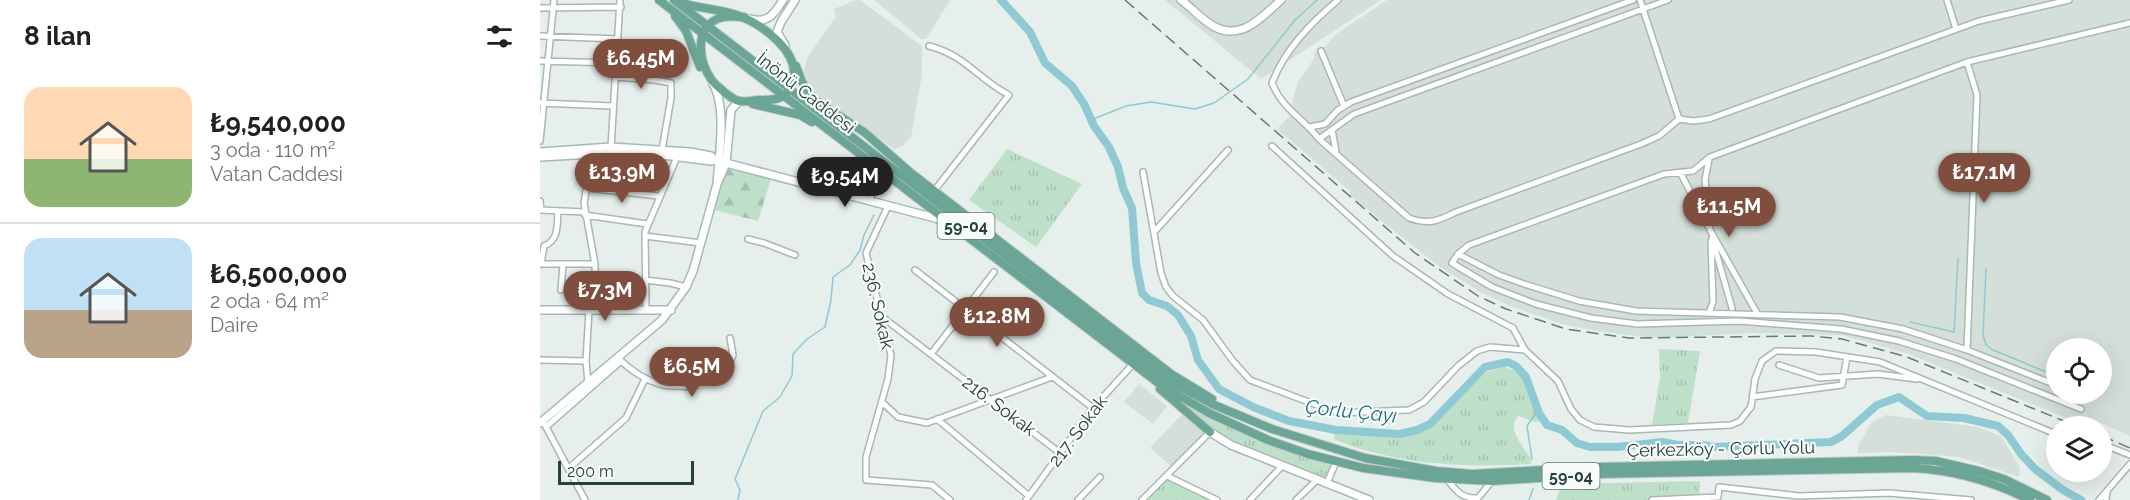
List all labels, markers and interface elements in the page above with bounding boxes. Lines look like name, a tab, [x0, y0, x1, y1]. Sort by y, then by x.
icon: filters	[483, 20, 516, 53]
text: 8 ilan	[24, 21, 91, 51]
pin: ₺6.45M	[592, 39, 690, 90]
text: ₺6.45M	[607, 46, 675, 70]
street label: İnönü Caddesi	[753, 48, 860, 138]
text: ₺9,540,000	[210, 108, 346, 138]
icon: home	[72, 111, 144, 183]
text: 3 oda · 110 m²	[210, 138, 336, 162]
pin: ₺13.9M	[573, 153, 671, 204]
pin: ₺17.1M	[1935, 153, 2033, 204]
pin: ₺9.54M	[796, 157, 894, 208]
text: ₺13.9M	[589, 160, 655, 184]
text: ₺17.1M	[1952, 160, 2016, 184]
text: Vatan Caddesi	[210, 162, 343, 186]
text: ₺9.54M	[811, 164, 879, 188]
pin: ₺11.5M	[1680, 187, 1778, 238]
text: ₺11.5M	[1697, 194, 1761, 218]
road number: 59-04	[938, 213, 994, 239]
text: ₺6,500,000	[210, 259, 348, 289]
street label: 236. Sokak	[858, 260, 899, 352]
icon: home	[72, 262, 144, 334]
pin: ₺7.3M	[563, 271, 647, 322]
text: ₺7.3M	[578, 278, 632, 302]
text: 2 oda · 64 m²	[210, 289, 329, 313]
pin: ₺12.8M	[948, 297, 1046, 348]
text: ₺12.8M	[964, 304, 1030, 328]
text: Daire	[210, 313, 258, 337]
map controls	[2046, 338, 2112, 482]
button: locate	[2046, 338, 2112, 404]
pin: ₺6.5M	[650, 347, 734, 398]
text: ₺6.5M	[664, 354, 720, 378]
street label: 216. Sokak	[958, 371, 1040, 440]
street label: 217. Sokak	[1044, 391, 1112, 471]
water label: Çorlu Çayı	[1304, 394, 1398, 428]
button: layers	[2046, 416, 2112, 482]
street label: Çerkezköy - Çorlu Yolu	[1627, 436, 1815, 461]
scale bar	[558, 458, 694, 486]
text: 200 m	[567, 462, 614, 481]
road number: 59-04	[1542, 463, 1600, 489]

